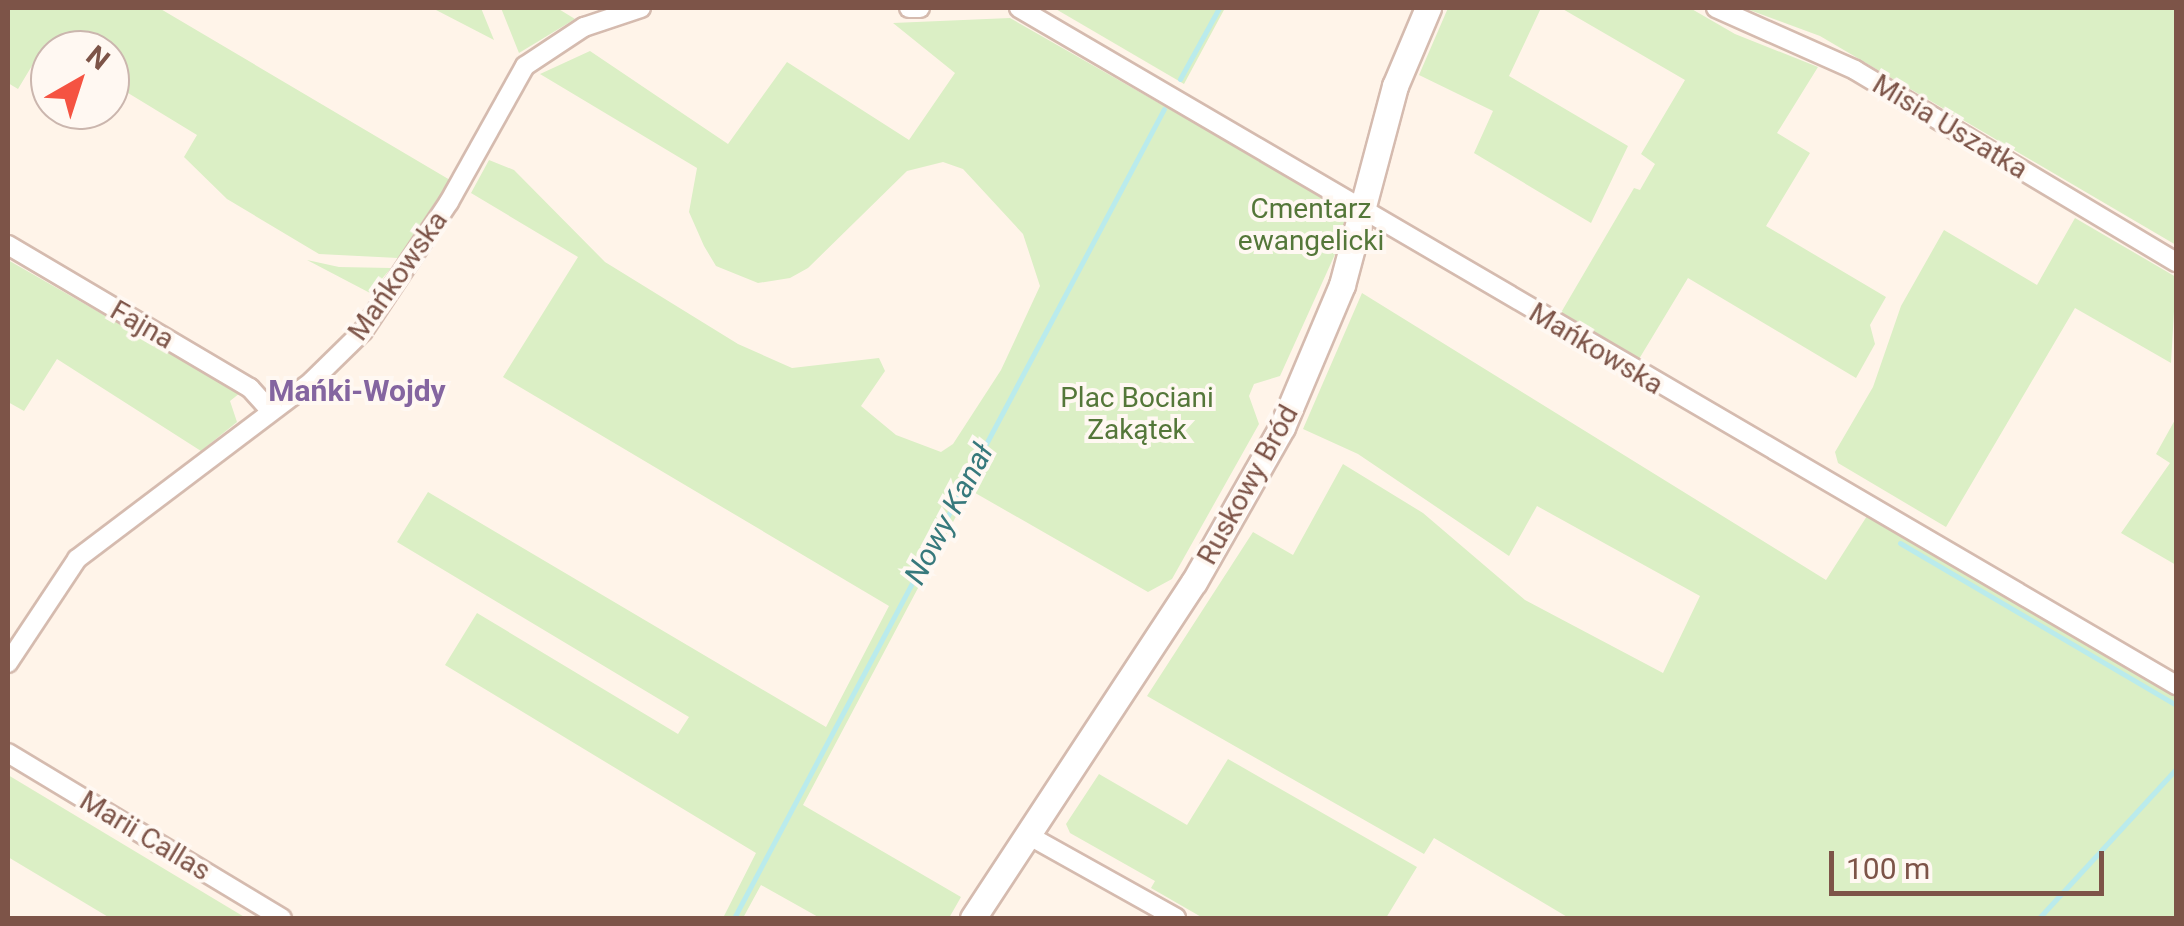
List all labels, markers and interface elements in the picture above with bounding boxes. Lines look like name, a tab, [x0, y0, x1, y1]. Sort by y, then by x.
north arrow	[30, 30, 130, 130]
text: N	[80, 39, 116, 77]
street label: Misia Uszatka	[1866, 68, 2034, 186]
park label: Cmentarz ewangelicki	[1238, 192, 1384, 258]
street label: Mańkowska	[341, 205, 455, 347]
street label: Fajna	[104, 294, 180, 356]
street label: Mańkowska	[1523, 296, 1669, 402]
district label: Mańki-Wojdy	[268, 373, 446, 409]
park label: Plac Bociani Zakątek	[1060, 381, 1214, 447]
street label: Ruskowy Bród	[1190, 399, 1306, 571]
water label: Nowy Kanał	[897, 437, 1001, 591]
street label: Marii Callas	[74, 784, 216, 888]
scale bar	[1834, 831, 2109, 893]
text: 100 m	[1846, 851, 1930, 886]

